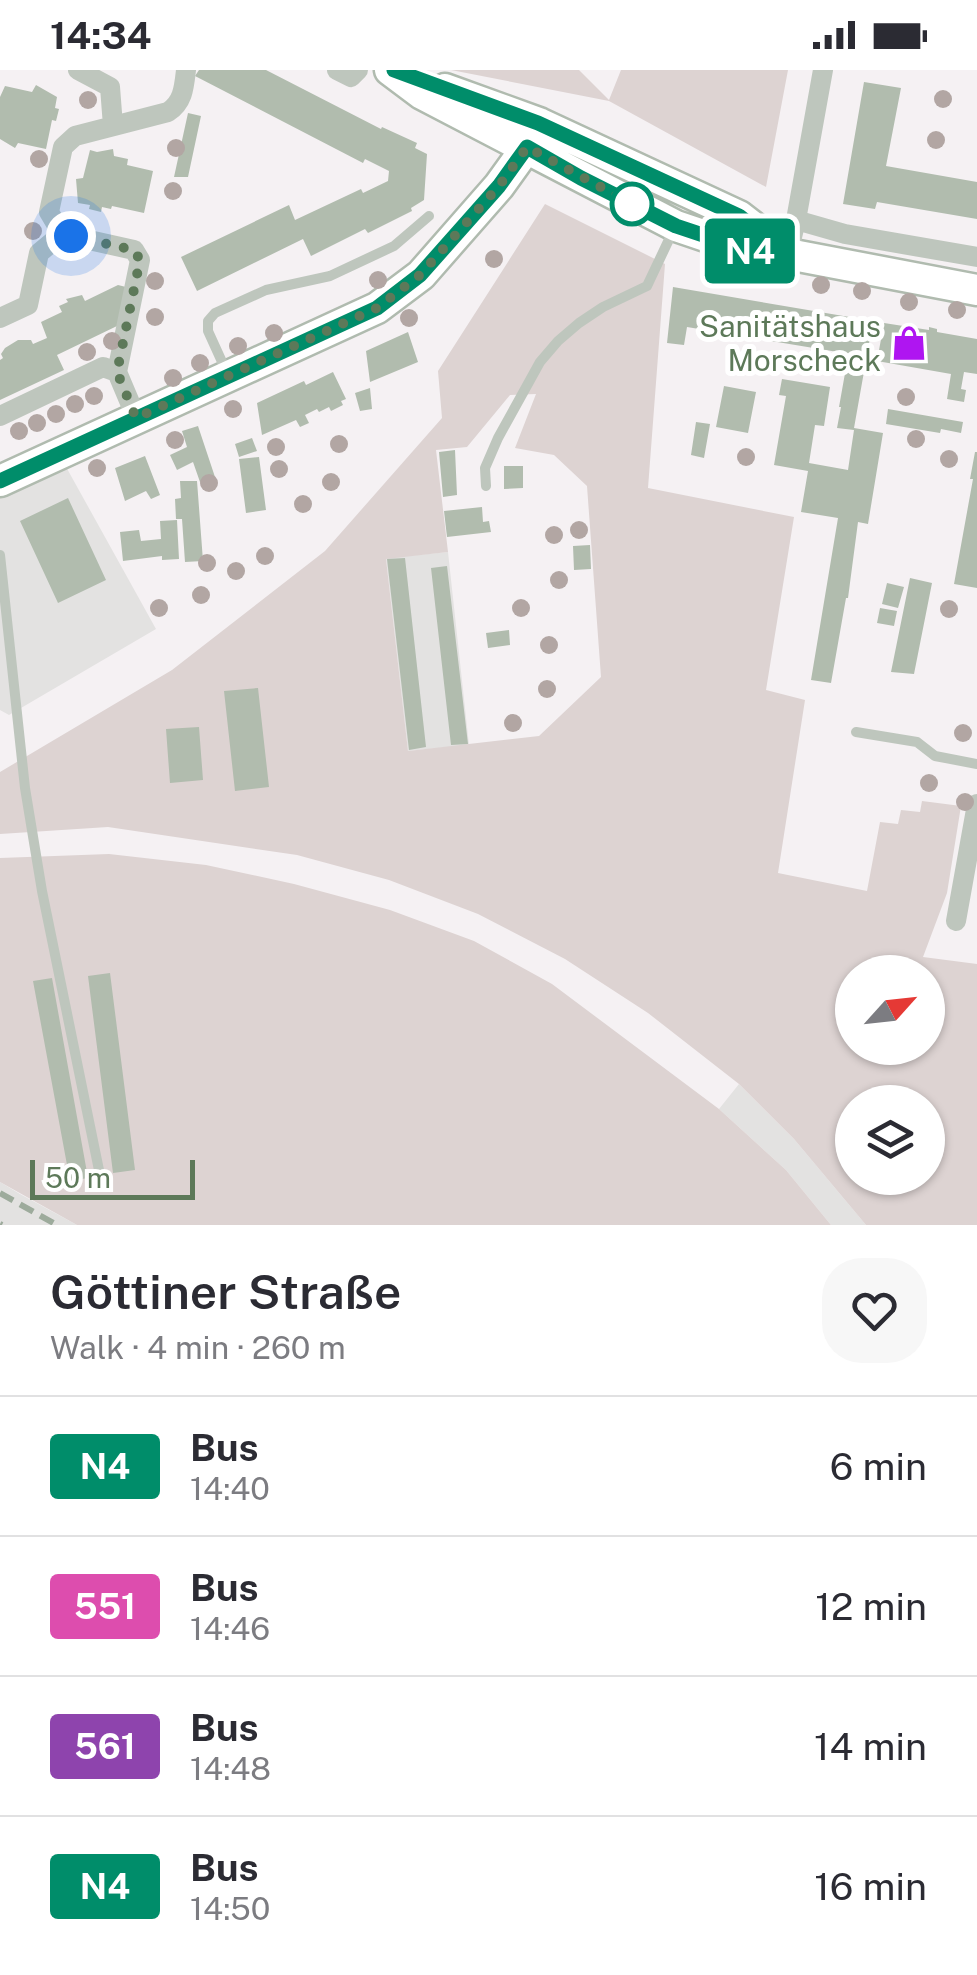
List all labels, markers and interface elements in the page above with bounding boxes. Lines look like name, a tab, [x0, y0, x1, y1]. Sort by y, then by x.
text: 14:34	[50, 13, 152, 58]
unlabelled marker	[611, 183, 653, 225]
your location	[46, 211, 96, 261]
line badge: N4	[705, 218, 795, 284]
text: N4	[725, 231, 775, 272]
place label: Sanitätshaus Morscheck	[699, 308, 881, 378]
shop icon: Sanitätshaus Morscheck	[890, 324, 928, 362]
north arrow	[835, 955, 945, 1065]
map controls	[835, 955, 945, 1195]
button: layers	[835, 1085, 945, 1195]
scale bar	[30, 1155, 195, 1200]
text: 50 m	[45, 1161, 111, 1194]
button: heart	[822, 1258, 927, 1363]
text: Göttiner Straße	[50, 1263, 401, 1320]
text: Walk · 4 min · 260 m	[50, 1329, 346, 1366]
text: Bus	[190, 1425, 259, 1470]
text: 6 min	[830, 1444, 927, 1489]
text: N4	[80, 1446, 130, 1487]
text: 14:40	[190, 1470, 270, 1507]
text: Bus	[190, 1565, 259, 1610]
text: 12 min	[815, 1584, 927, 1629]
text: 551	[74, 1586, 136, 1627]
text: 14:46	[190, 1610, 270, 1647]
text: Bus	[190, 1705, 259, 1750]
text: 14 min	[814, 1724, 927, 1769]
text: 561	[74, 1726, 136, 1767]
text: 14:48	[190, 1750, 271, 1787]
text: Bus	[190, 1845, 259, 1890]
text: 16 min	[814, 1864, 927, 1909]
text: N4	[80, 1866, 130, 1907]
text: 14:50	[190, 1890, 270, 1927]

